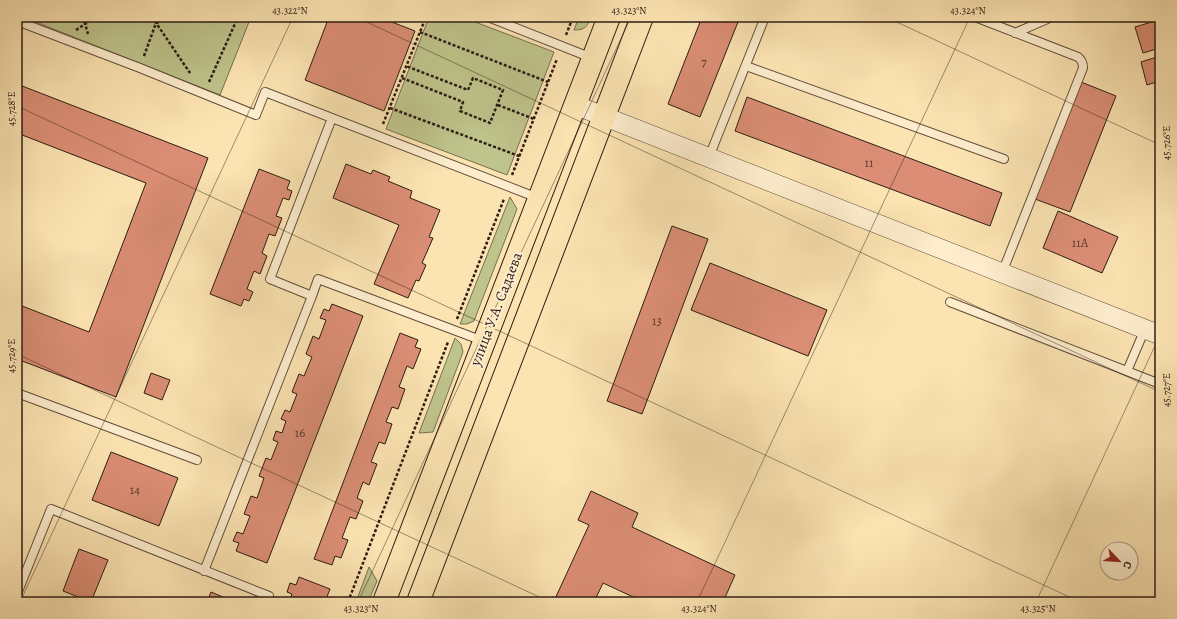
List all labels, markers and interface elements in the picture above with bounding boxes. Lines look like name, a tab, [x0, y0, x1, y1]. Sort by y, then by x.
text: 43.322°N	[272, 4, 308, 17]
text: 43.323°N	[611, 4, 647, 17]
text: 43.324°N	[950, 4, 986, 17]
house number: 7	[701, 53, 707, 70]
text: 45.728°E	[5, 92, 18, 126]
text: 45.726°E	[1160, 126, 1173, 160]
house number: 11	[865, 154, 874, 171]
house number: 11А	[1072, 234, 1089, 251]
street label: улица У.А. Садаева	[465, 249, 527, 370]
house number: 13	[652, 312, 662, 329]
text: 45.729°E	[5, 339, 18, 373]
text: 45.727°E	[1160, 373, 1173, 407]
house number: 16	[295, 424, 305, 441]
house number: 14	[130, 481, 140, 498]
north arrow	[1099, 541, 1139, 581]
text: С	[1119, 559, 1136, 571]
text: 43.323°N	[343, 602, 379, 615]
text: 43.324°N	[681, 602, 717, 615]
text: 43.325°N	[1020, 602, 1056, 615]

